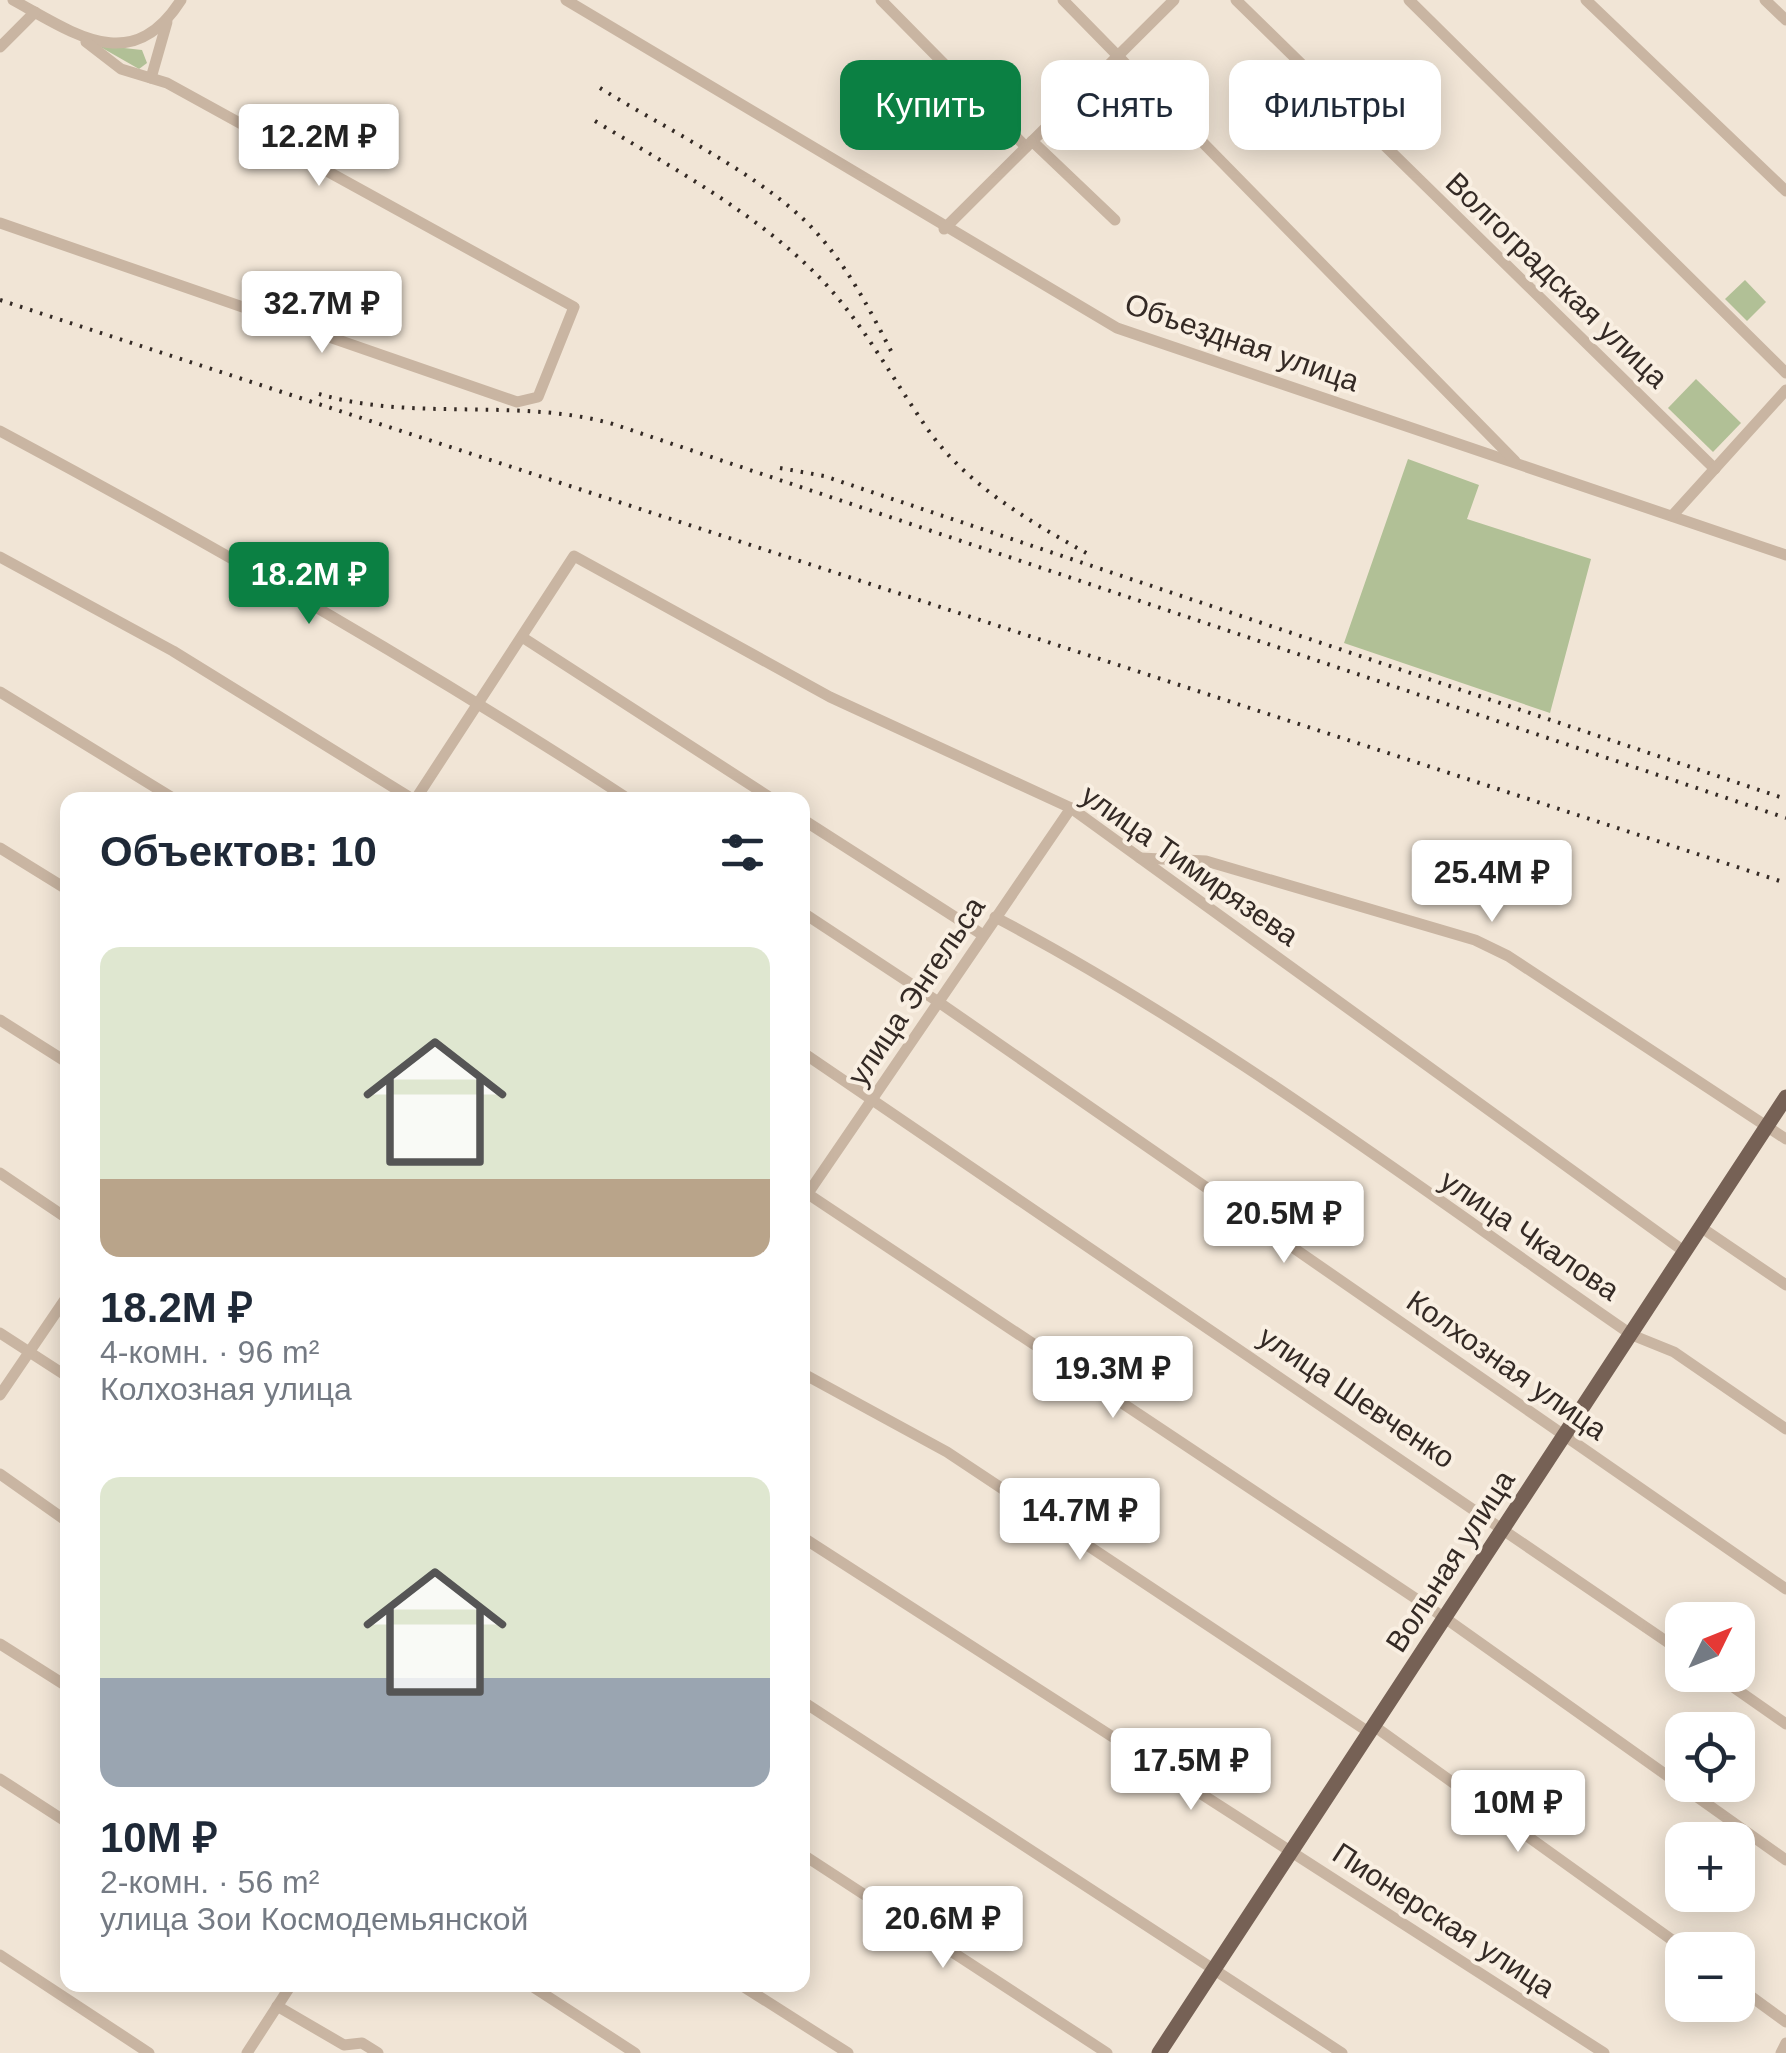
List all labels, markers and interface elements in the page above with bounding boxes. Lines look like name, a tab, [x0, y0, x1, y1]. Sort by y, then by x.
chip: Купить	[840, 60, 1021, 150]
chip: Снять	[1041, 60, 1209, 150]
chip: Фильтры	[1229, 60, 1441, 150]
pin: 12.2M ₽	[227, 104, 411, 189]
text: 12.2M ₽	[261, 118, 377, 154]
street label: Волгоградская улица	[1439, 166, 1675, 394]
pin: 32.7M ₽	[230, 271, 414, 356]
text: 32.7M ₽	[264, 285, 380, 321]
street label: Объездная улица	[1121, 286, 1364, 398]
pin: 18.2M ₽	[217, 542, 401, 627]
text: 18.2M ₽	[251, 556, 367, 592]
street label: улица Тимирязева	[1075, 778, 1305, 952]
icon: filters	[715, 825, 770, 880]
text: Объектов: 10	[100, 828, 377, 875]
pin: 25.4M ₽	[1400, 840, 1584, 925]
text: 25.4M ₽	[1434, 854, 1550, 890]
street label: улица Энгельса	[841, 890, 991, 1091]
icon: home	[345, 1012, 525, 1192]
street label: улица Чкалова	[1435, 1163, 1626, 1307]
pin: 20.5M ₽	[1192, 1181, 1376, 1266]
text: 20.5M ₽	[1226, 1195, 1342, 1231]
text: 18.2M ₽	[100, 1284, 253, 1331]
street label: Колхозная улица	[1401, 1284, 1613, 1446]
street label: улица Шевченко	[1253, 1319, 1461, 1475]
text: 4-комн. · 96 m²	[100, 1334, 319, 1370]
pin: 19.3M ₽	[1021, 1336, 1205, 1421]
text: 19.3M ₽	[1055, 1350, 1171, 1386]
text: Колхозная улица	[100, 1371, 352, 1407]
street label: Вольная улица	[1379, 1464, 1521, 1658]
pin: 14.7M ₽	[988, 1478, 1172, 1563]
text: 14.7M ₽	[1022, 1492, 1138, 1528]
icon: home	[345, 1542, 525, 1722]
north arrow	[1665, 1602, 1755, 1692]
map controls	[1665, 1602, 1755, 2022]
button: locate	[1665, 1712, 1755, 1802]
pin: 17.5M ₽	[1099, 1728, 1283, 1813]
text: 17.5M ₽	[1133, 1742, 1249, 1778]
pin: 10M ₽	[1448, 1770, 1588, 1855]
text: 10M ₽	[1473, 1784, 1563, 1820]
text: 10M ₽	[100, 1814, 218, 1861]
button: +	[1665, 1822, 1755, 1912]
street label: Пионерская улица	[1327, 1836, 1561, 2004]
text: 2-комн. · 56 m²	[100, 1864, 319, 1900]
pin: 20.6M ₽	[851, 1886, 1035, 1971]
text: 20.6M ₽	[885, 1900, 1001, 1936]
text: улица Зои Космодемьянской	[100, 1901, 528, 1937]
button: −	[1665, 1932, 1755, 2022]

